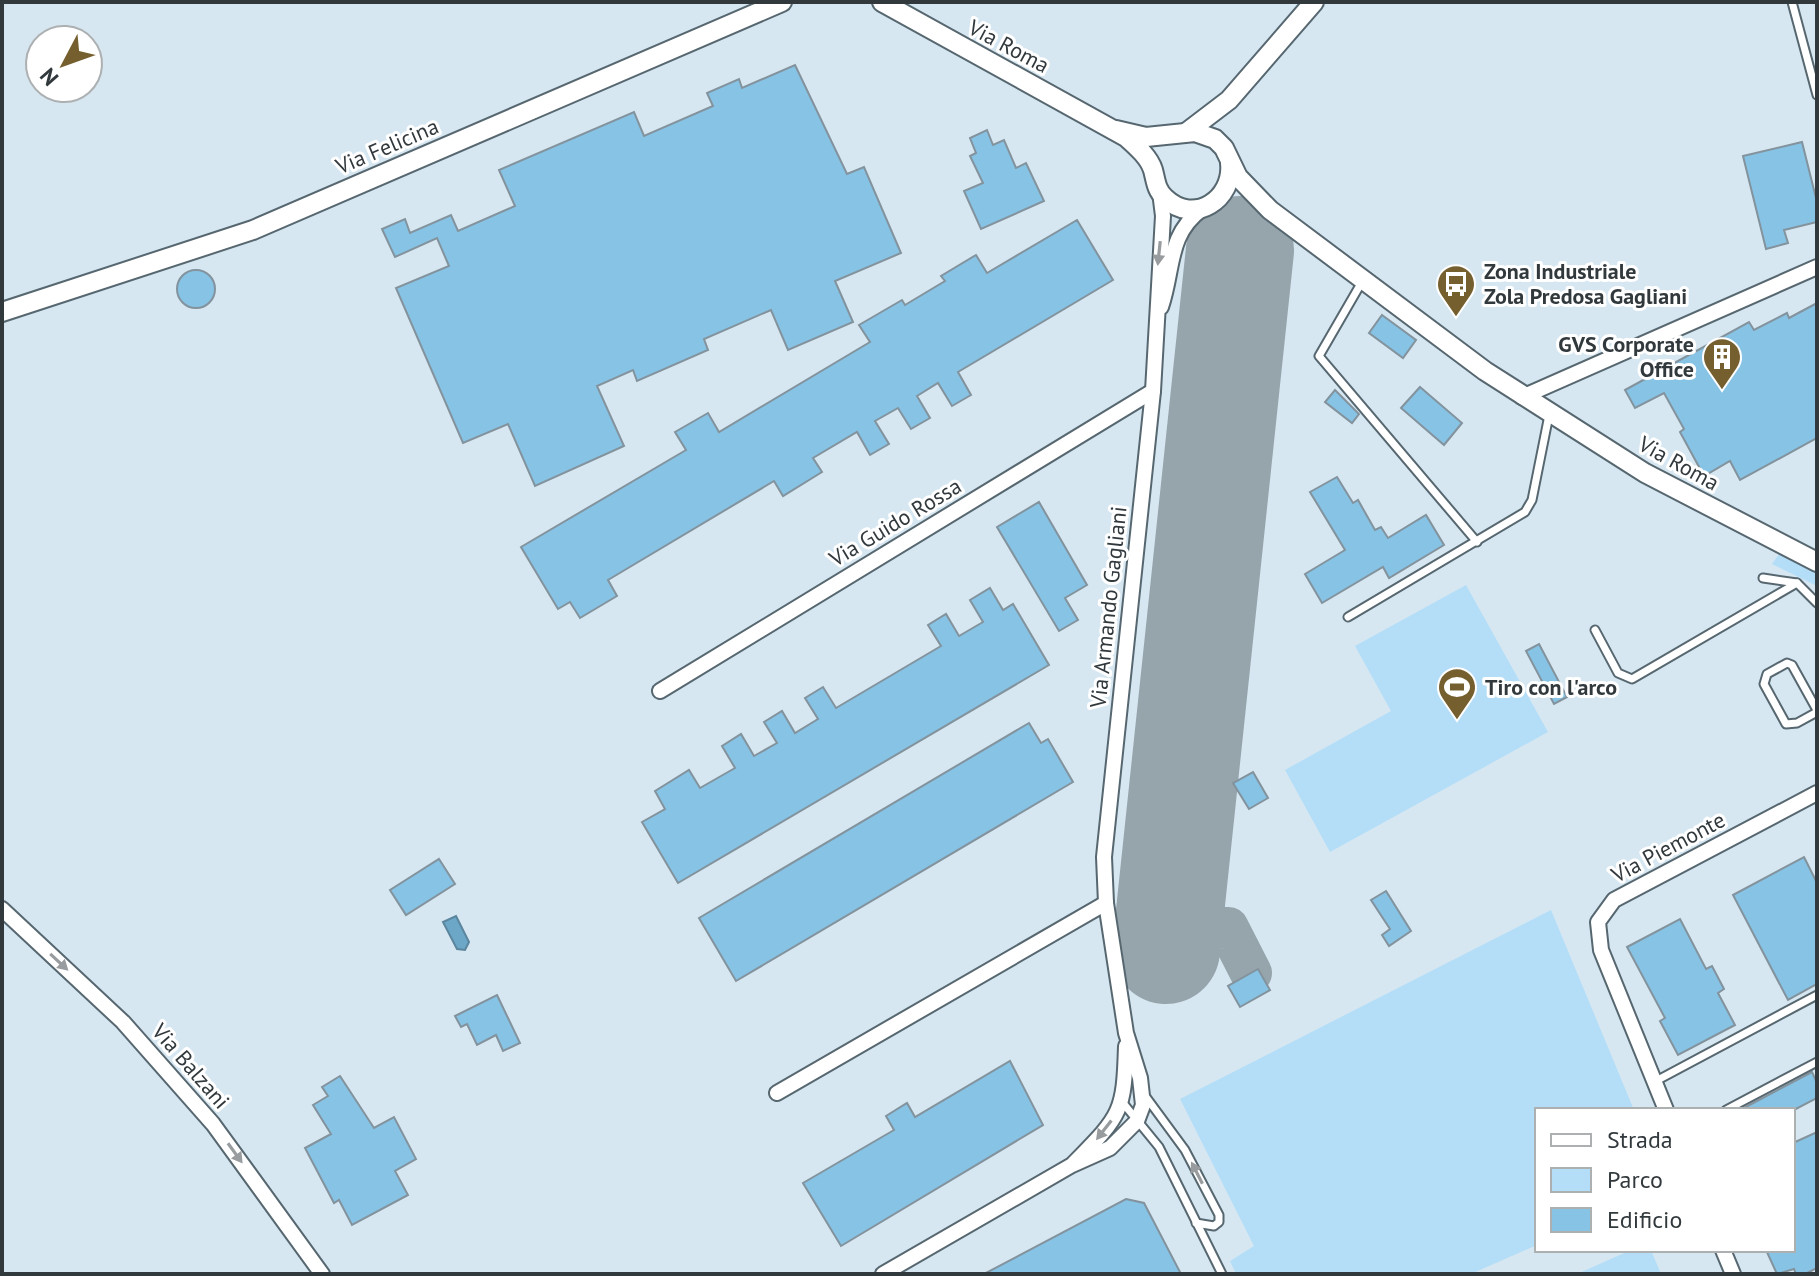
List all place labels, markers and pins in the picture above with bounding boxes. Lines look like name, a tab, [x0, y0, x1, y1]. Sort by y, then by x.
place label: Zona Industriale Zola Predosa Gagliani	[1484, 257, 1687, 310]
bus stop icon: Zona Industriale Zola Predosa Gagliani	[1435, 263, 1477, 318]
place label: GVS Corporate Office	[1558, 330, 1694, 383]
building icon: GVS Corporate Office	[1701, 336, 1743, 391]
sports icon: Tiro con l'arco	[1436, 666, 1478, 721]
place label: Tiro con l'arco	[1485, 673, 1617, 701]

